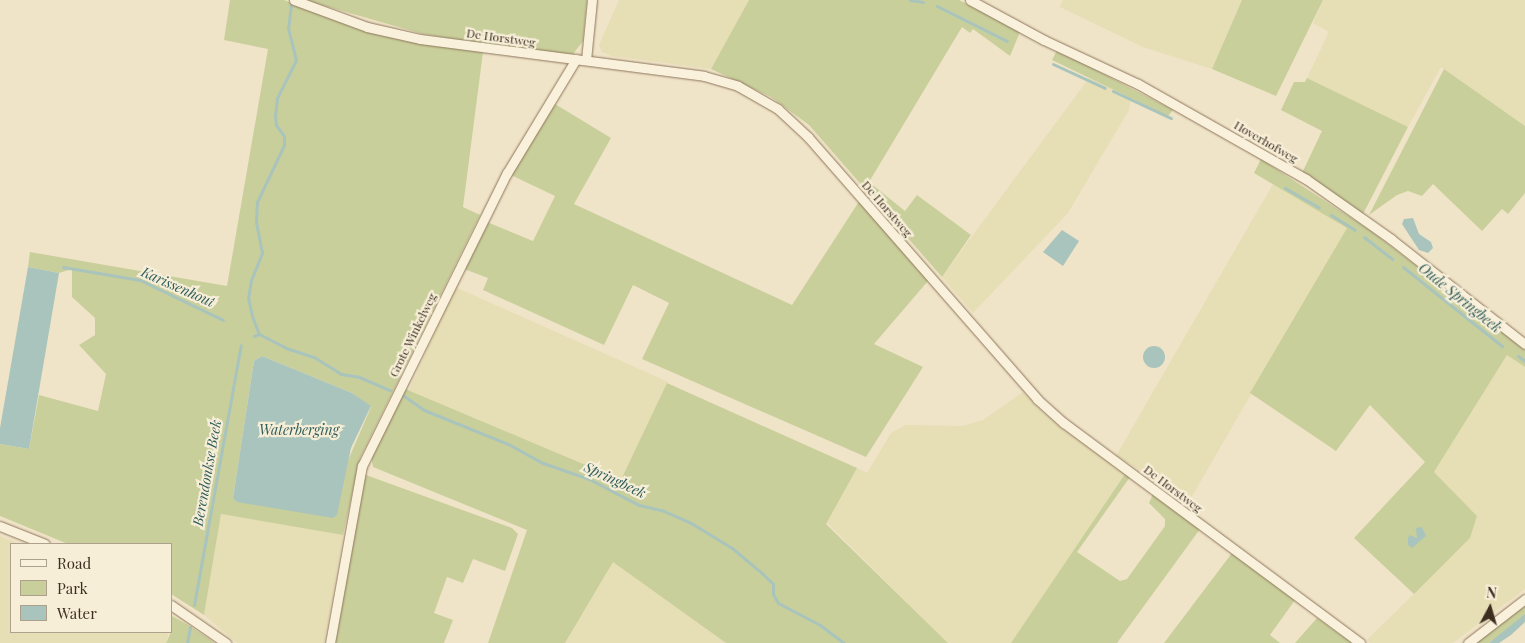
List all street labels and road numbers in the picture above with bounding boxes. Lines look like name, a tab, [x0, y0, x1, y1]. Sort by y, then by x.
street label: De Horstweg	[466, 26, 536, 50]
street label: Hoverhofweg	[1231, 118, 1301, 166]
street label: De Horstweg	[859, 178, 915, 240]
street label: Grote Winkelweg	[386, 291, 440, 379]
street label: De Horstweg	[1141, 462, 1205, 516]

